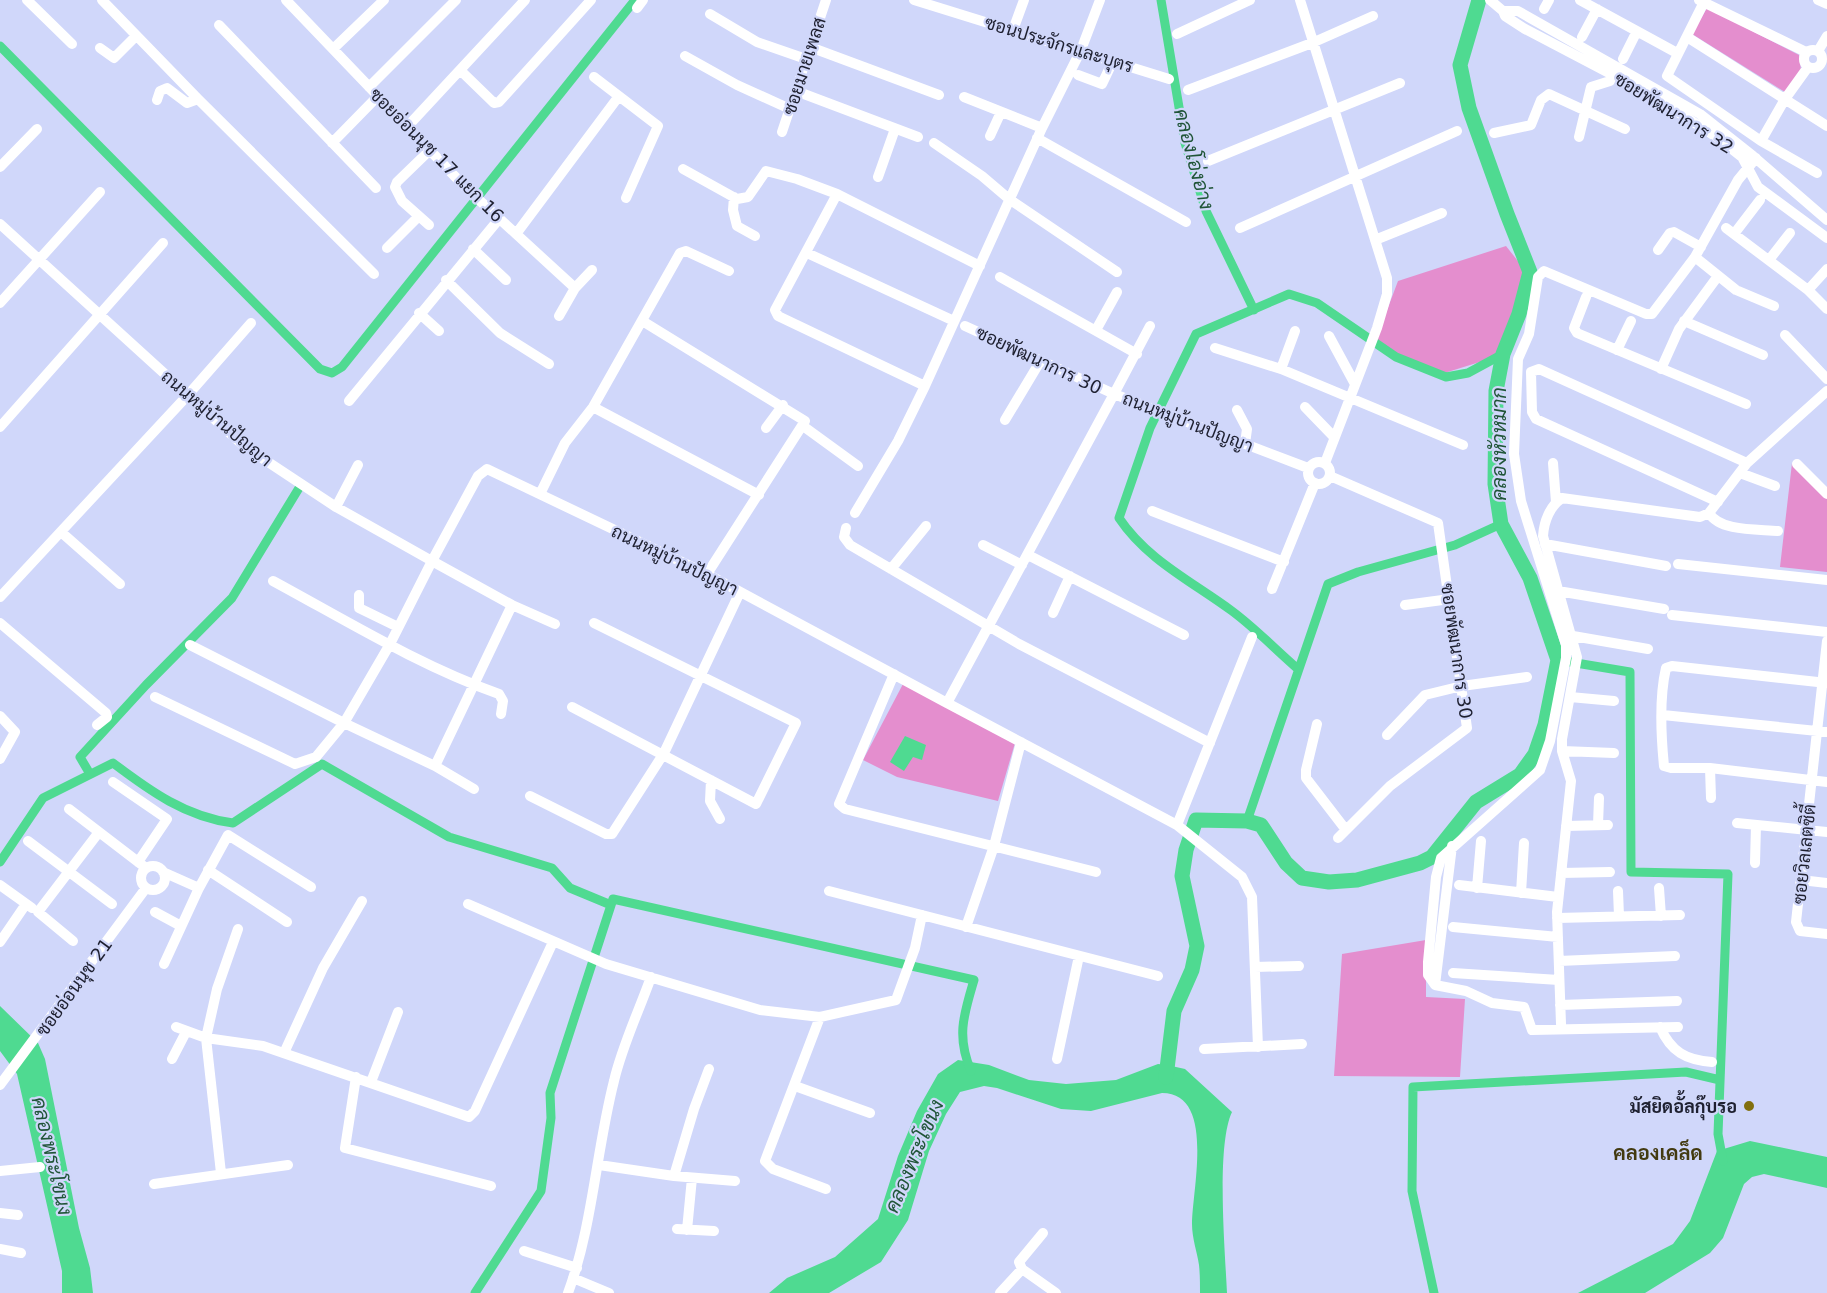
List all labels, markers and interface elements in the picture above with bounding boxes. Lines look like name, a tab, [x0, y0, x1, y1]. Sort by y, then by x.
street label: ซอนประจักรและบุตร	[982, 11, 1136, 79]
street label: ซอยมายเพลส	[778, 15, 830, 117]
street label: ซอยพัฒนาการ 32	[1611, 68, 1737, 158]
street label: ซอยอ่อนนุช 17 แยก 16	[364, 83, 509, 228]
water label: คลองโอ่งอ่าง	[1169, 106, 1220, 212]
street label: ซอยพัฒนาการ 30	[973, 322, 1105, 398]
street label: ถนนหมู่บ้านปัญญา	[155, 365, 277, 473]
street label: ถนนหมู่บ้านปัญญา	[1119, 387, 1257, 459]
water label: คลองหัวหมาก	[1487, 387, 1511, 501]
street label: ถนนหมู่บ้านปัญญา	[607, 519, 742, 602]
street label: ซอยพัฒนาการ 30	[1437, 582, 1477, 720]
street label: ซอยวิลเลตซิตี้	[1783, 802, 1820, 905]
street label: ซอยอ่อนนุช 21	[31, 933, 118, 1041]
place label: มัสยิดอั้ลกุ๊บรอ	[1629, 1090, 1737, 1121]
water label: คลองพระโขนง	[27, 1094, 78, 1217]
water label: คลองพระโขนง	[878, 1095, 949, 1216]
marker: มัสยิดอั้ลกุ๊บรอ	[1742, 1099, 1756, 1113]
district label: คลองเคล็ด	[1613, 1139, 1703, 1165]

